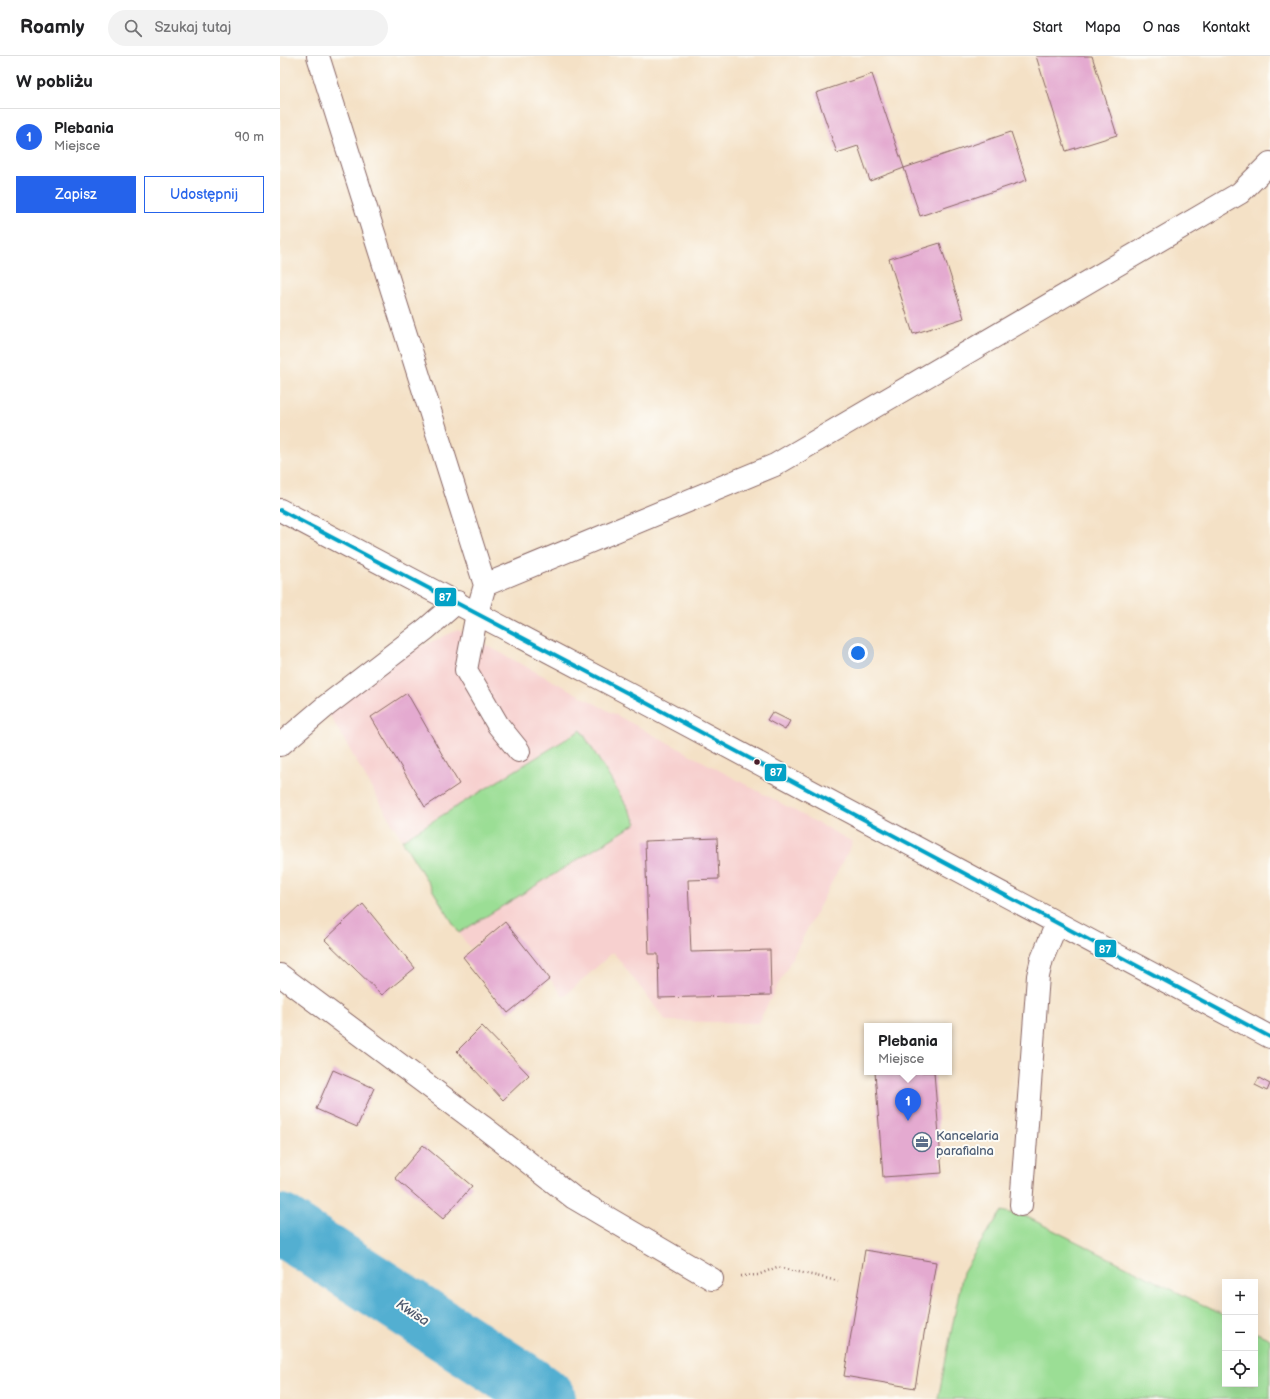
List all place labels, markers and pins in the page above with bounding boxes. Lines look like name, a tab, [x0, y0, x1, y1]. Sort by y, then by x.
unlabelled marker	[752, 757, 762, 767]
pin: 1	[895, 1088, 921, 1121]
place label: Kancelaria parafialna	[936, 1128, 999, 1159]
office icon: Kancelaria parafialna	[911, 1131, 933, 1153]

